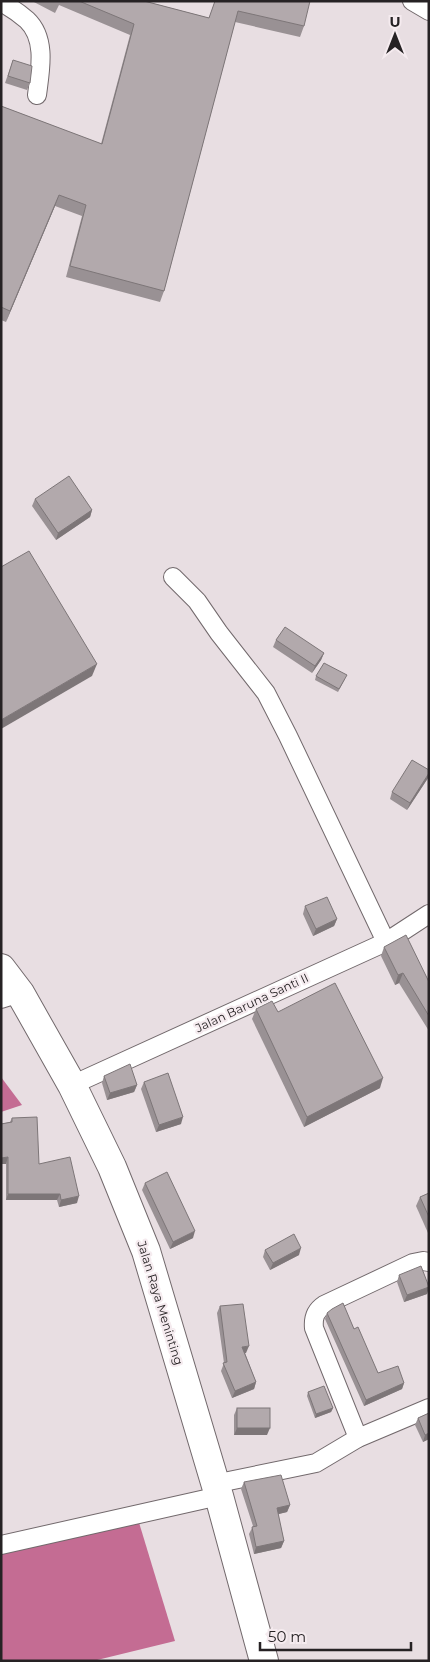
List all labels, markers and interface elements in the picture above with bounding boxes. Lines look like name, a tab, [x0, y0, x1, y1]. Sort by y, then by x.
north arrow	[370, 10, 420, 60]
text: U	[389, 13, 401, 31]
street label: Jalan Baruna Santi II	[192, 970, 311, 1036]
street label: Jalan Raya Meninting	[134, 1238, 187, 1367]
scale bar	[260, 1620, 411, 1652]
text: 50 m	[268, 1627, 306, 1646]

